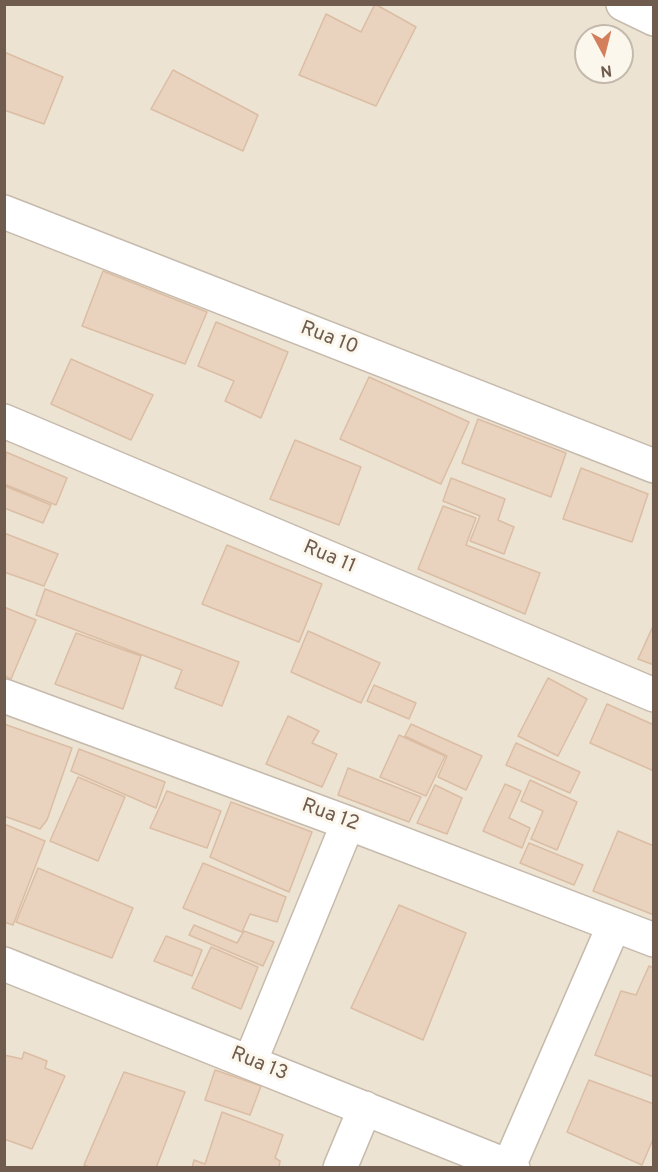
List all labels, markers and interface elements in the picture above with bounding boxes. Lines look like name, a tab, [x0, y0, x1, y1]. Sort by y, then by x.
north arrow	[574, 24, 634, 84]
text: N	[599, 59, 613, 81]
street label: Rua 10	[297, 317, 361, 361]
street label: Rua 11	[299, 536, 359, 580]
street label: Rua 12	[298, 795, 362, 837]
street label: Rua 13	[227, 1043, 291, 1087]

